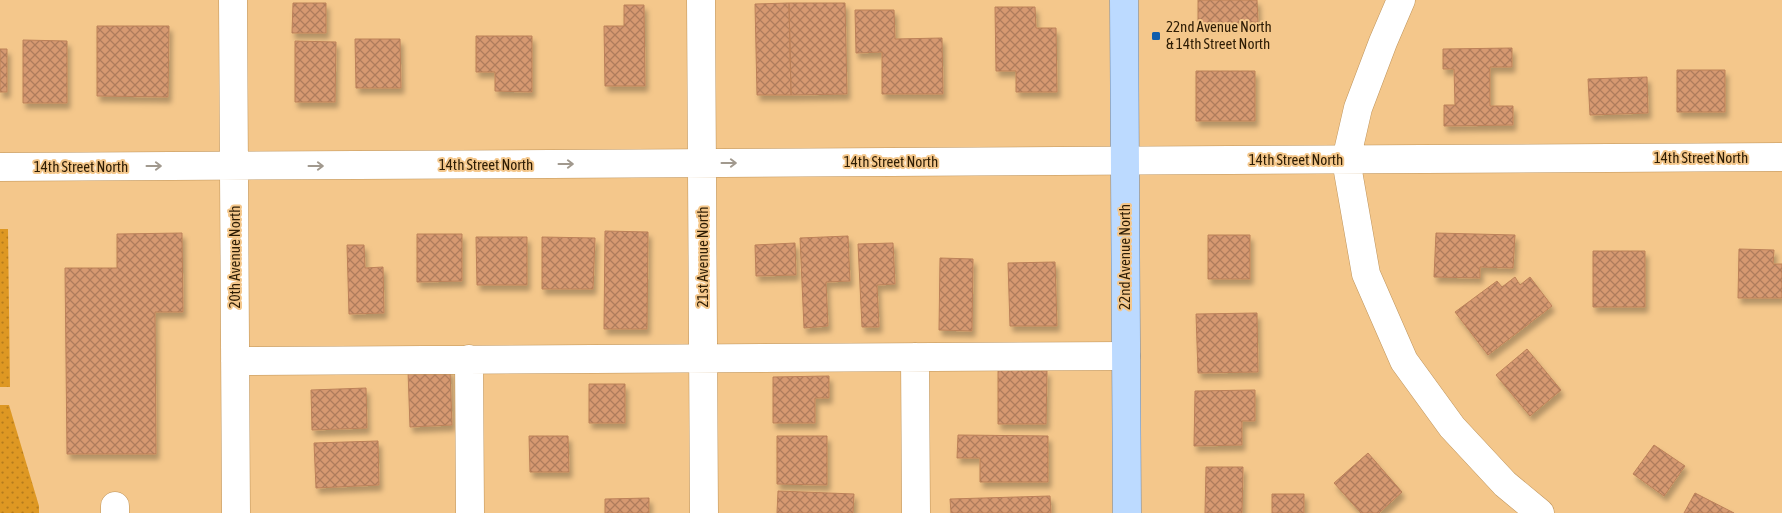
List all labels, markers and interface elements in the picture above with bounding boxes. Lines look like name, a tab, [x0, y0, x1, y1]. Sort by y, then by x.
place label: 22nd Avenue North & 14th Street North	[1166, 18, 1272, 52]
marker: 22nd Avenue North & 14th Street North	[1150, 30, 1162, 42]
street label: 14th Street North	[1654, 149, 1748, 166]
street label: 14th Street North	[1249, 151, 1343, 168]
street label: 14th Street North	[844, 153, 938, 170]
street label: 14th Street North	[439, 156, 533, 173]
street label: 14th Street North	[34, 158, 128, 175]
one-way arrow	[720, 158, 736, 168]
one-way arrow	[558, 159, 574, 169]
one-way arrow	[308, 161, 324, 171]
one-way arrow	[145, 162, 161, 171]
street label: 22nd Avenue North	[1116, 204, 1133, 310]
street label: 20th Avenue North	[226, 205, 243, 309]
street label: 21st Avenue North	[694, 206, 711, 308]

